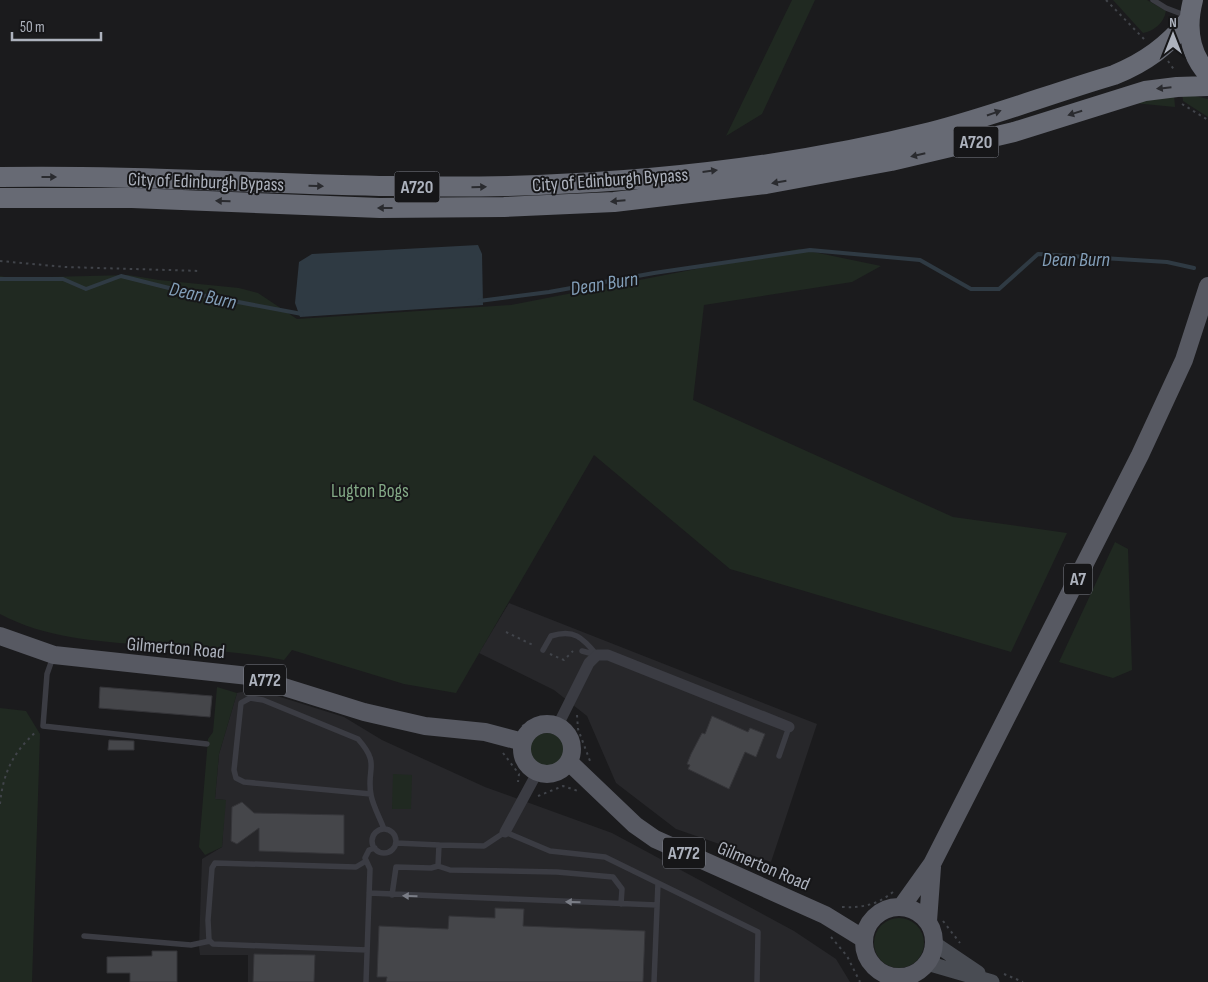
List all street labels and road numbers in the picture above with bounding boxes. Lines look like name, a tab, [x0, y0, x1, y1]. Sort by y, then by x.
road number: A720	[954, 126, 998, 158]
street label: City of Edinburgh Bypass	[531, 164, 689, 197]
street label: City of Edinburgh Bypass	[127, 168, 285, 197]
road number: A720	[394, 172, 440, 202]
road number: A7	[1064, 564, 1092, 594]
street label: Gilmerton Road	[126, 633, 226, 664]
road number: A772	[244, 664, 286, 696]
street label: Gilmerton Road	[714, 837, 813, 896]
road number: A772	[663, 838, 705, 868]

